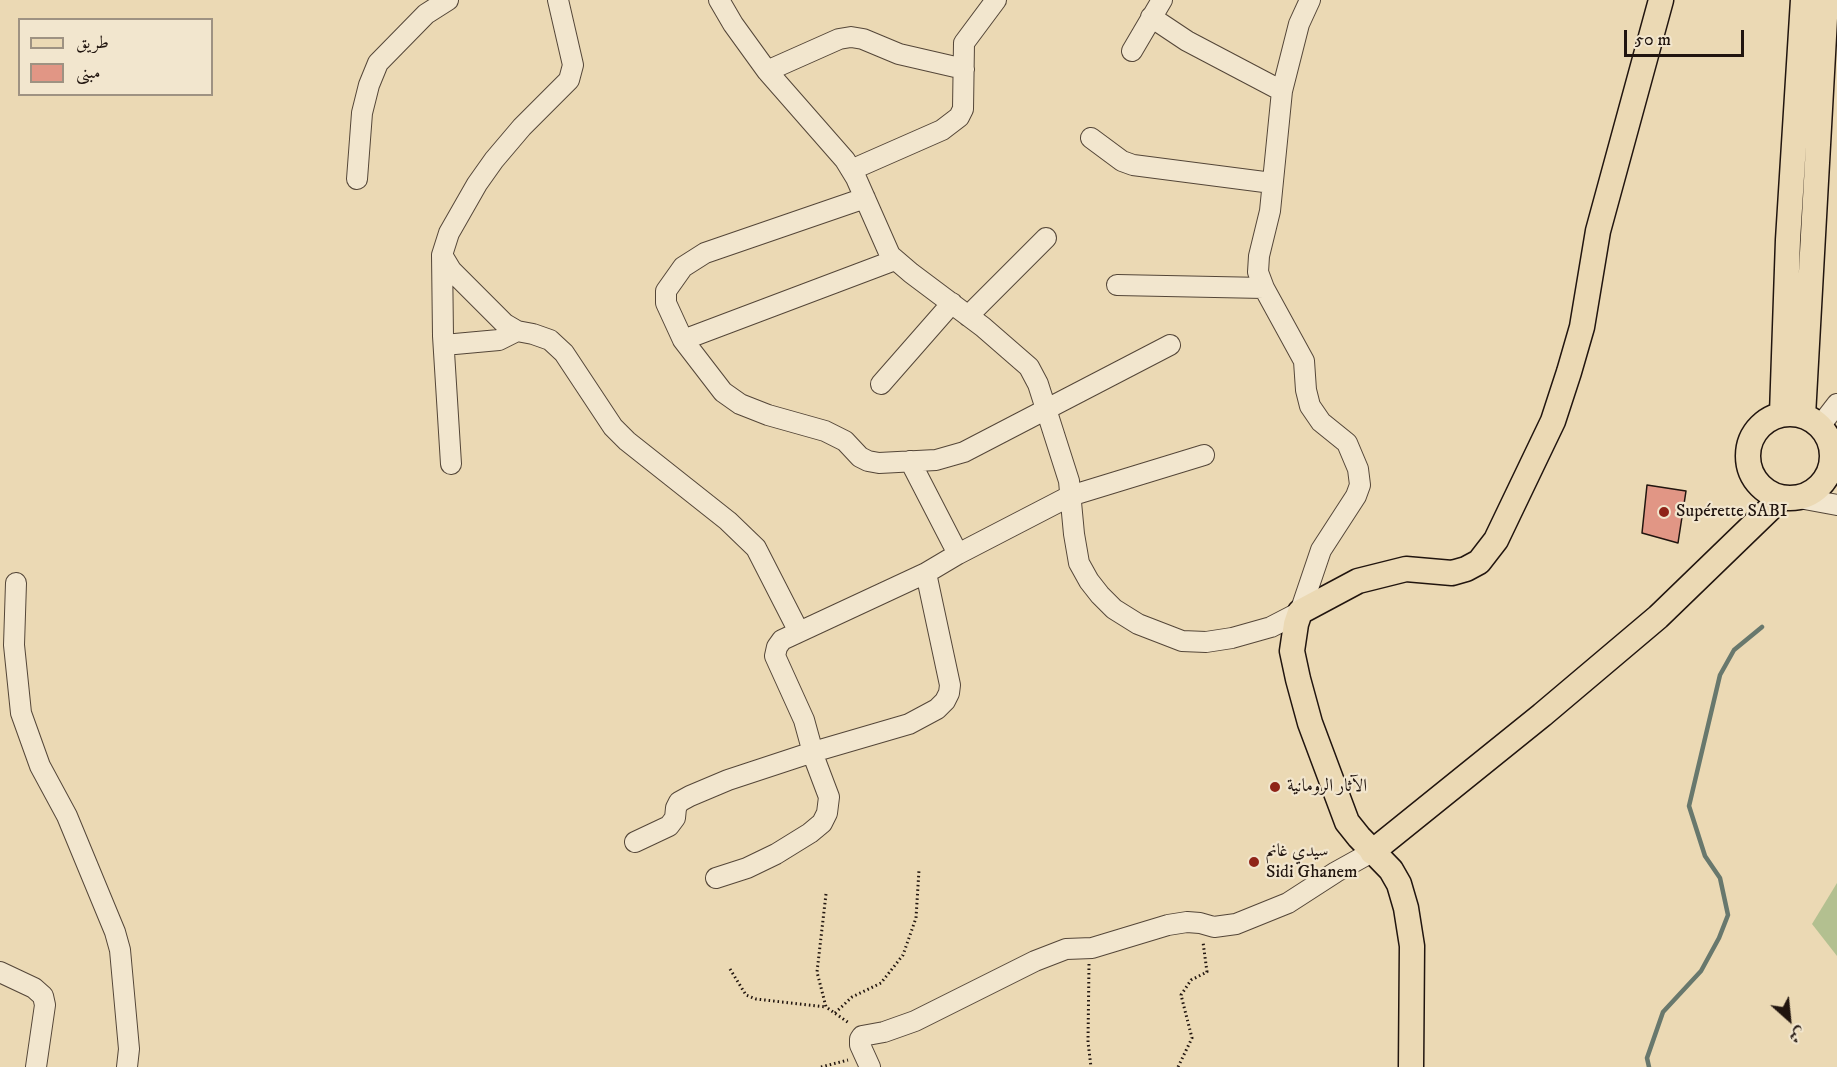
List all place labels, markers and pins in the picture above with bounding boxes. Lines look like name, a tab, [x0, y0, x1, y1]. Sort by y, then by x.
place label: Supérette SABI	[1676, 501, 1787, 523]
marker: Supérette SABI	[1657, 505, 1671, 519]
place label: الآثار الرومانية	[1287, 776, 1367, 798]
marker: الآثار الرومانية	[1268, 780, 1282, 794]
place label: سيدي غانم Sidi Ghanem	[1266, 841, 1358, 884]
marker: سيدي غانم Sidi Ghanem	[1247, 855, 1261, 869]

